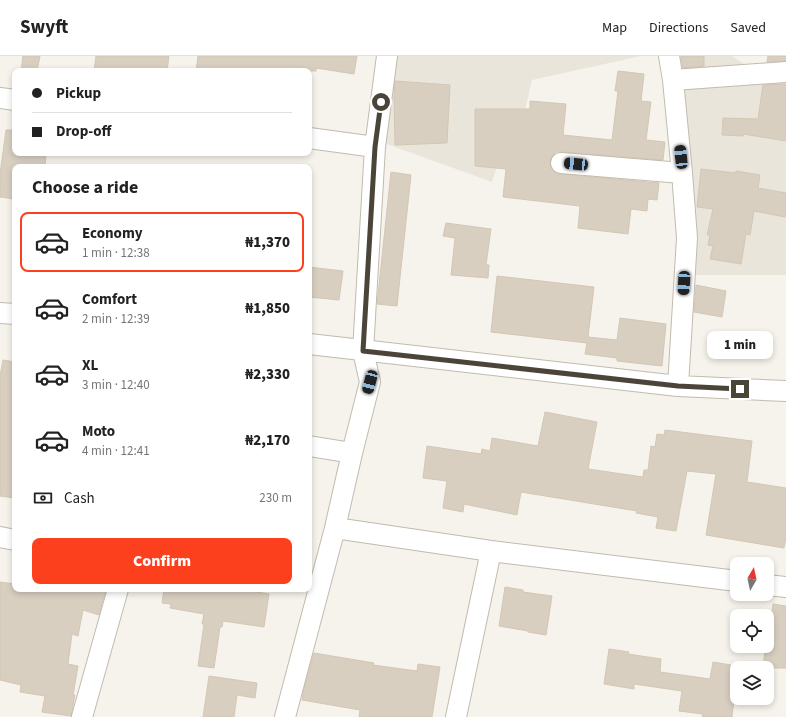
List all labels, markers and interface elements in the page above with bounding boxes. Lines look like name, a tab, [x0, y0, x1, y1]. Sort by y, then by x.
text: Swyft	[20, 14, 68, 41]
text: Map	[602, 18, 627, 38]
text: Directions	[649, 18, 708, 38]
text: Saved	[730, 18, 766, 38]
text: Pickup	[56, 83, 101, 104]
route start	[372, 93, 390, 111]
text: Drop-off	[56, 121, 111, 142]
car	[674, 144, 688, 170]
car	[564, 157, 588, 171]
text: Choose a ride	[32, 175, 138, 200]
text: Economy	[82, 223, 143, 244]
icon: car	[34, 224, 70, 260]
text: ₦1,370	[245, 232, 290, 253]
text: 1 min · 12:38	[82, 244, 150, 262]
car	[677, 271, 691, 295]
text: Comfort	[82, 289, 137, 310]
icon: car	[34, 290, 70, 326]
text: ₦1,850	[245, 298, 290, 319]
text: 2 min · 12:39	[82, 310, 150, 328]
callout: 1 min	[707, 331, 773, 359]
text: 1 min	[724, 336, 756, 354]
text: XL	[82, 355, 98, 376]
icon: car	[34, 356, 70, 392]
text: ₦2,330	[245, 364, 290, 385]
car	[361, 369, 379, 395]
text: 3 min · 12:40	[82, 376, 150, 394]
route end	[731, 380, 749, 398]
text: Moto	[82, 421, 115, 442]
icon: car	[34, 422, 70, 458]
text: ₦2,170	[245, 430, 290, 451]
text: 4 min · 12:41	[82, 442, 150, 460]
icon: cash	[32, 487, 54, 509]
text: Cash	[64, 488, 95, 509]
text: 230 m	[259, 489, 292, 507]
button: Confirm	[32, 538, 292, 584]
north arrow	[730, 557, 774, 601]
map controls	[730, 557, 774, 705]
button: locate	[730, 609, 774, 653]
button: layers	[730, 661, 774, 705]

